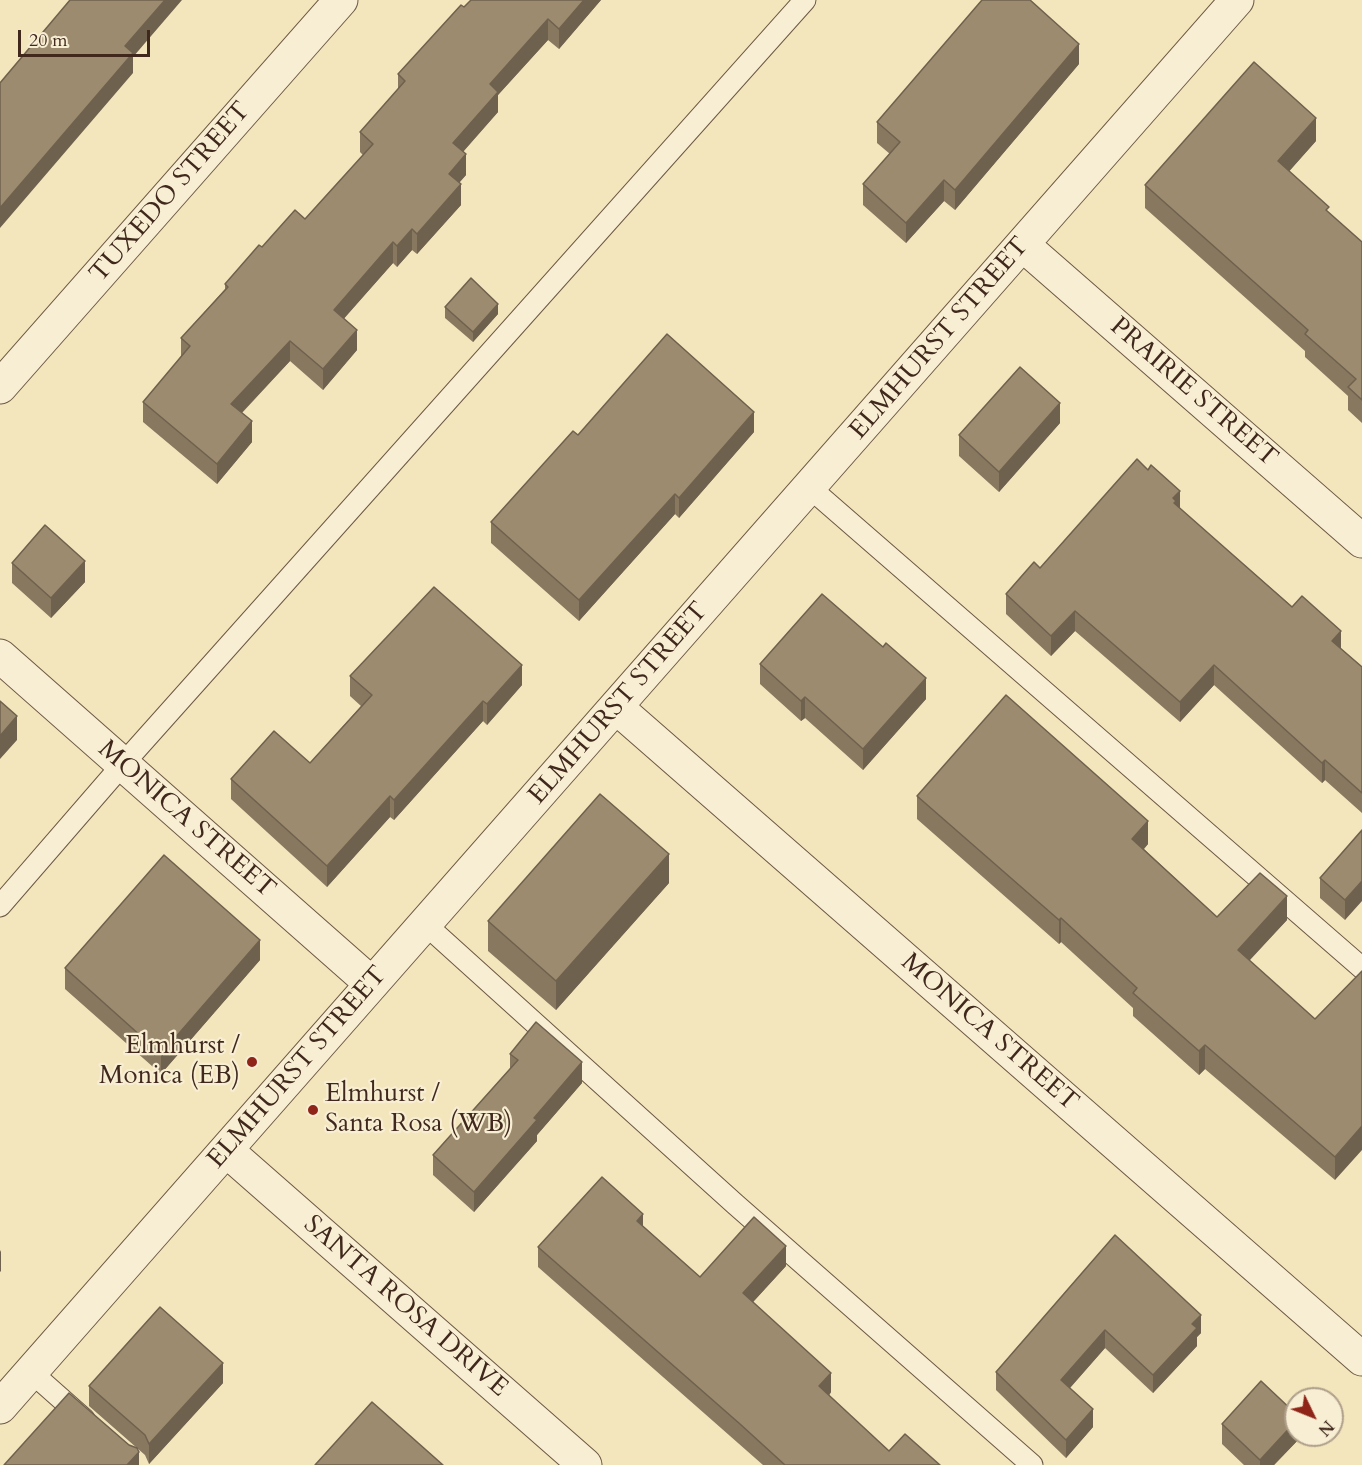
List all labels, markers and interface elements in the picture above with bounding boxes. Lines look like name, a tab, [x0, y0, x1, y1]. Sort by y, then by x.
scale bar	[21, 18, 153, 56]
text: 20 m	[29, 28, 68, 53]
street label: TUXEDO STREET	[84, 96, 258, 290]
street label: ELMHURST STREET	[844, 232, 1036, 446]
street label: PRAIRIE STREET	[1103, 312, 1283, 474]
street label: ELMHURST STREET	[523, 597, 715, 811]
street label: MONICA STREET	[91, 735, 281, 905]
street label: MONICA STREET	[894, 948, 1084, 1118]
street label: ELMHURST STREET	[202, 961, 394, 1175]
place label: Elmhurst / Monica (EB)	[99, 1031, 240, 1092]
marker: Elmhurst / Monica (EB)	[245, 1055, 259, 1069]
place label: Elmhurst / Santa Rosa (WB)	[325, 1079, 512, 1140]
marker: Elmhurst / Santa Rosa (WB)	[306, 1103, 320, 1117]
street label: SANTA ROSA DRIVE	[296, 1210, 514, 1404]
north arrow	[1284, 1387, 1344, 1447]
text: N	[1313, 1415, 1338, 1440]

